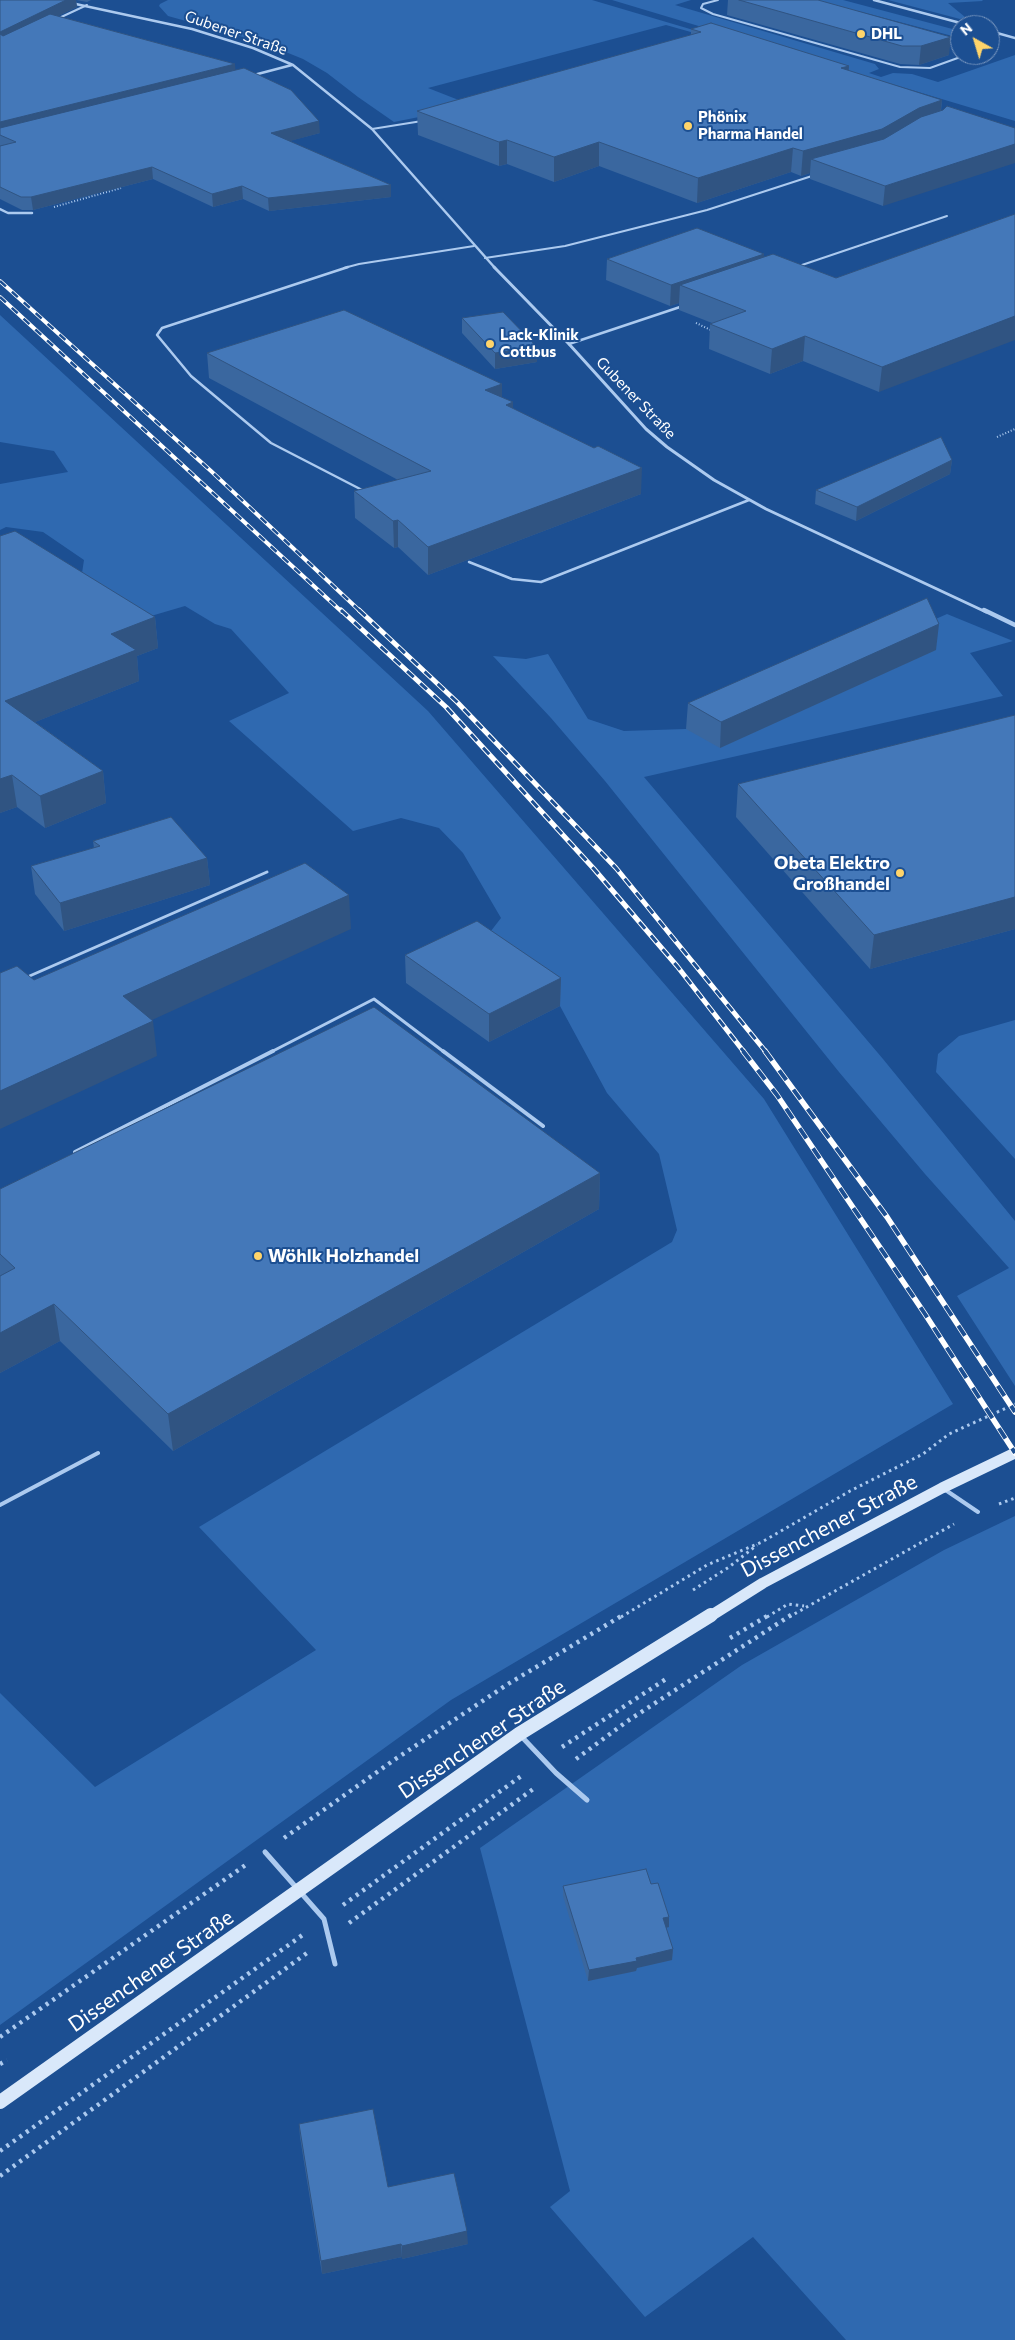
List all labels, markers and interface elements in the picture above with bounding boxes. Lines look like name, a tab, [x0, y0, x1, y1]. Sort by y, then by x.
street label: Gubener Straße	[182, 7, 290, 59]
north arrow	[950, 15, 1000, 65]
text: N	[956, 19, 975, 39]
place label: DHL	[871, 25, 902, 43]
marker: DHL	[855, 28, 867, 40]
place label: Phönix Pharma Handel	[698, 108, 803, 143]
marker: Phönix Pharma Handel	[682, 120, 694, 132]
place label: Lack-Klinik Cottbus	[500, 326, 579, 361]
marker: Lack-Klinik Cottbus	[484, 338, 496, 350]
street label: Gubener Straße	[592, 353, 680, 443]
place label: Obeta Elektro Großhandel	[774, 852, 890, 894]
marker: Obeta Elektro Großhandel	[894, 867, 906, 879]
place label: Wöhlk Holzhandel	[268, 1245, 419, 1267]
marker: Wöhlk Holzhandel	[252, 1250, 264, 1262]
street label: Dissenchener Straße	[737, 1469, 921, 1583]
street label: Dissenchener Straße	[394, 1674, 570, 1804]
street label: Dissenchener Straße	[64, 1905, 238, 2037]

